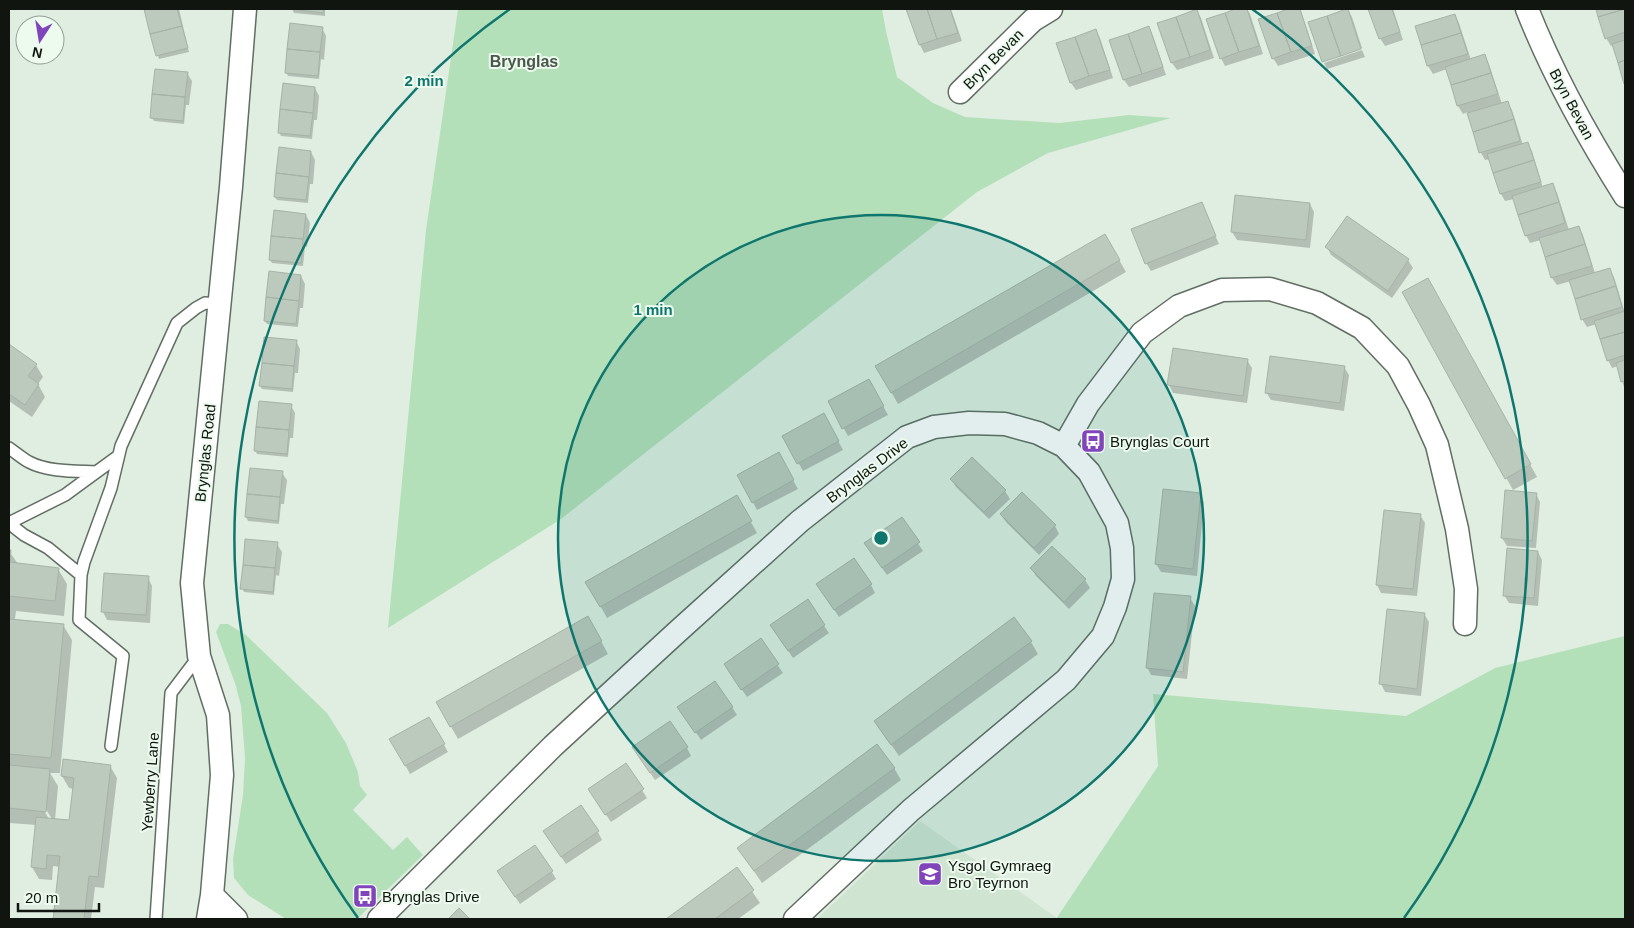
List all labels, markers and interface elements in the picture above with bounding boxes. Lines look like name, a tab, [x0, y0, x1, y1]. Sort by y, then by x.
north arrow	[15, 15, 65, 65]
street label: Bryn Bevan	[960, 26, 1026, 92]
text: N	[31, 44, 44, 62]
district label: Brynglas	[490, 53, 558, 70]
street label: Bryn Bevan	[1546, 66, 1598, 142]
text: 2 min	[404, 72, 444, 89]
text: 1 min	[633, 301, 673, 318]
street label: Brynglas Road	[191, 403, 219, 503]
bus stop icon: Brynglas Court	[1080, 428, 1106, 454]
place label: Brynglas Court	[1110, 433, 1210, 450]
street label: Brynglas Drive	[823, 434, 911, 506]
centre of rings	[872, 529, 890, 547]
street label: Yewberry Lane	[138, 732, 162, 832]
place label: Ysgol Gymraeg Bro Teyrnon	[948, 857, 1051, 891]
school or university icon: Ysgol Gymraeg Bro Teyrnon	[917, 861, 943, 887]
scale bar	[18, 880, 99, 912]
bus stop icon: Brynglas Drive	[352, 883, 378, 909]
place label: Brynglas Drive	[382, 888, 480, 905]
text: 20 m	[25, 889, 58, 906]

